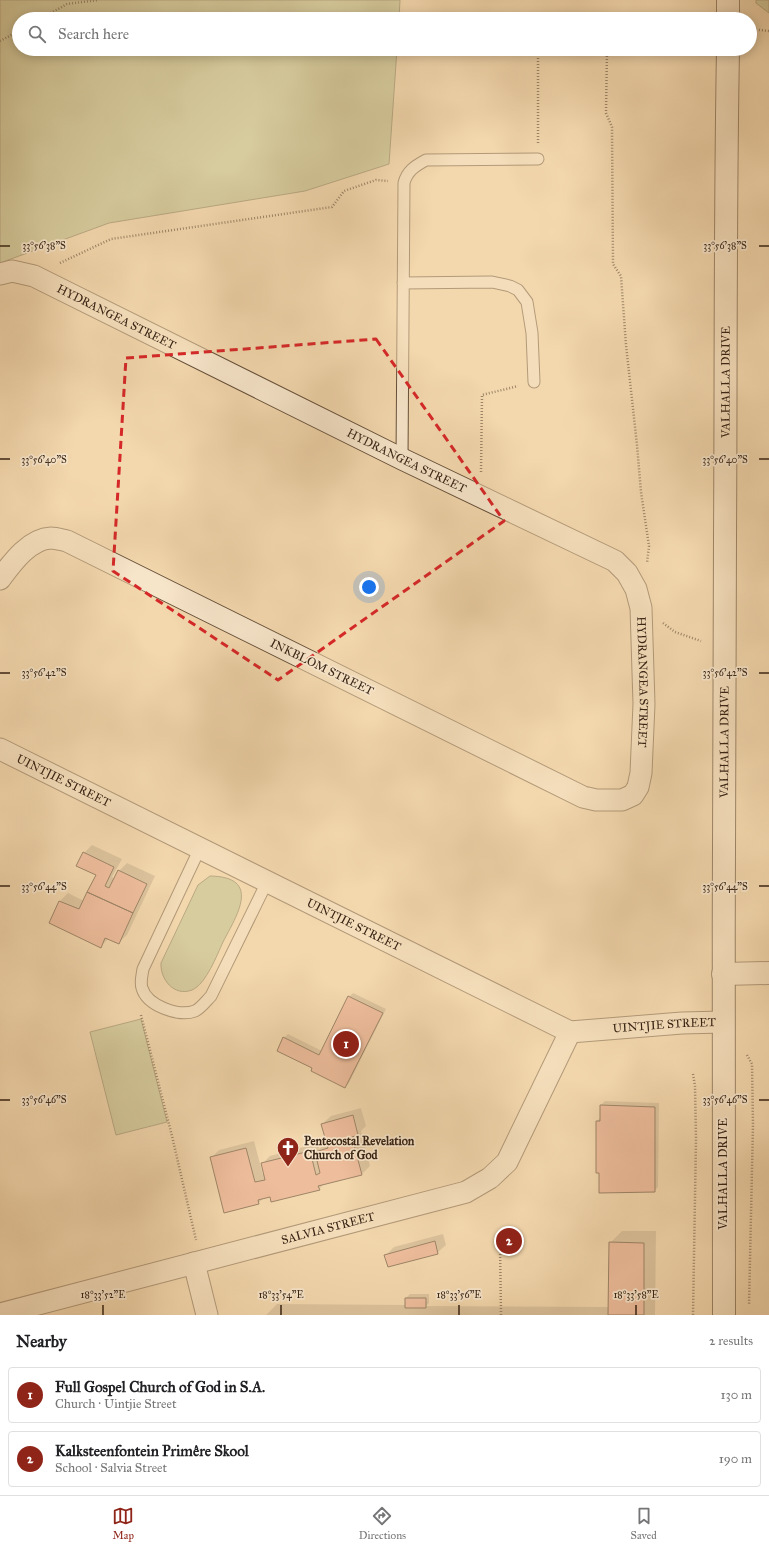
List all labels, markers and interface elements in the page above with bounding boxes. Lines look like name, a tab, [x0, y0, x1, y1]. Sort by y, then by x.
search box	[12, 12, 757, 56]
icon: search	[26, 23, 48, 45]
text: Search here	[58, 25, 129, 43]
text: 33°56'38"S	[22, 240, 66, 252]
text: 33°56'38"S	[703, 240, 747, 252]
street label: HYDRANGEA STREET	[55, 282, 178, 352]
street label: VALHALLA DRIVE	[718, 326, 733, 439]
street label: HYDRANGEA STREET	[345, 426, 469, 496]
text: 33°56'40"S	[21, 454, 67, 466]
text: 33°56'40"S	[702, 454, 748, 466]
your location	[359, 577, 379, 597]
street label: HYDRANGEA STREET	[634, 616, 651, 748]
street label: INKBLOM STREET	[268, 636, 376, 698]
text: 33°56'42"S	[22, 667, 67, 679]
text: 33°56'42"S	[703, 667, 748, 679]
street label: VALHALLA DRIVE	[717, 686, 731, 799]
street label: UINTJIE STREET	[14, 751, 113, 810]
text: 33°56'44"S	[21, 881, 67, 893]
text: 33°56'44"S	[702, 881, 748, 893]
street label: UINTJIE STREET	[304, 895, 403, 954]
street label: UINTJIE STREET	[612, 1015, 716, 1036]
pin: 1	[333, 1029, 359, 1059]
text: 33°56'46"S	[22, 1094, 67, 1106]
text: 33°56'46"S	[703, 1094, 748, 1106]
street label: VALHALLA DRIVE	[716, 1118, 730, 1231]
place label: Pentecostal Revelation Church of God	[304, 1134, 415, 1162]
church icon: Pentecostal Revelation Church of God	[275, 1135, 301, 1168]
street label: SALVIA STREET	[280, 1209, 376, 1247]
pin: 2	[496, 1226, 522, 1256]
text: 18°33'52"E	[81, 1289, 125, 1301]
text: 18°33'54"E	[258, 1289, 304, 1301]
text: 18°33'56"E	[437, 1289, 481, 1301]
text: 18°33'58"E	[613, 1289, 659, 1301]
text: Nearby	[16, 1331, 67, 1352]
text: 2 results	[709, 1333, 753, 1349]
text: Full Gospel Church of God in S.A.	[55, 1378, 265, 1396]
text: 1	[27, 1387, 33, 1403]
text: 130 m	[720, 1387, 752, 1403]
text: Church · Uintjie Street	[55, 1396, 177, 1412]
text: Kalksteenfontein Primêre Skool	[55, 1442, 249, 1460]
text: 2	[27, 1451, 33, 1467]
text: 190 m	[719, 1451, 752, 1467]
text: School · Salvia Street	[55, 1460, 167, 1476]
tab: Map	[112, 1505, 134, 1542]
tab: Directions	[359, 1505, 406, 1542]
tab: Saved	[631, 1505, 657, 1542]

